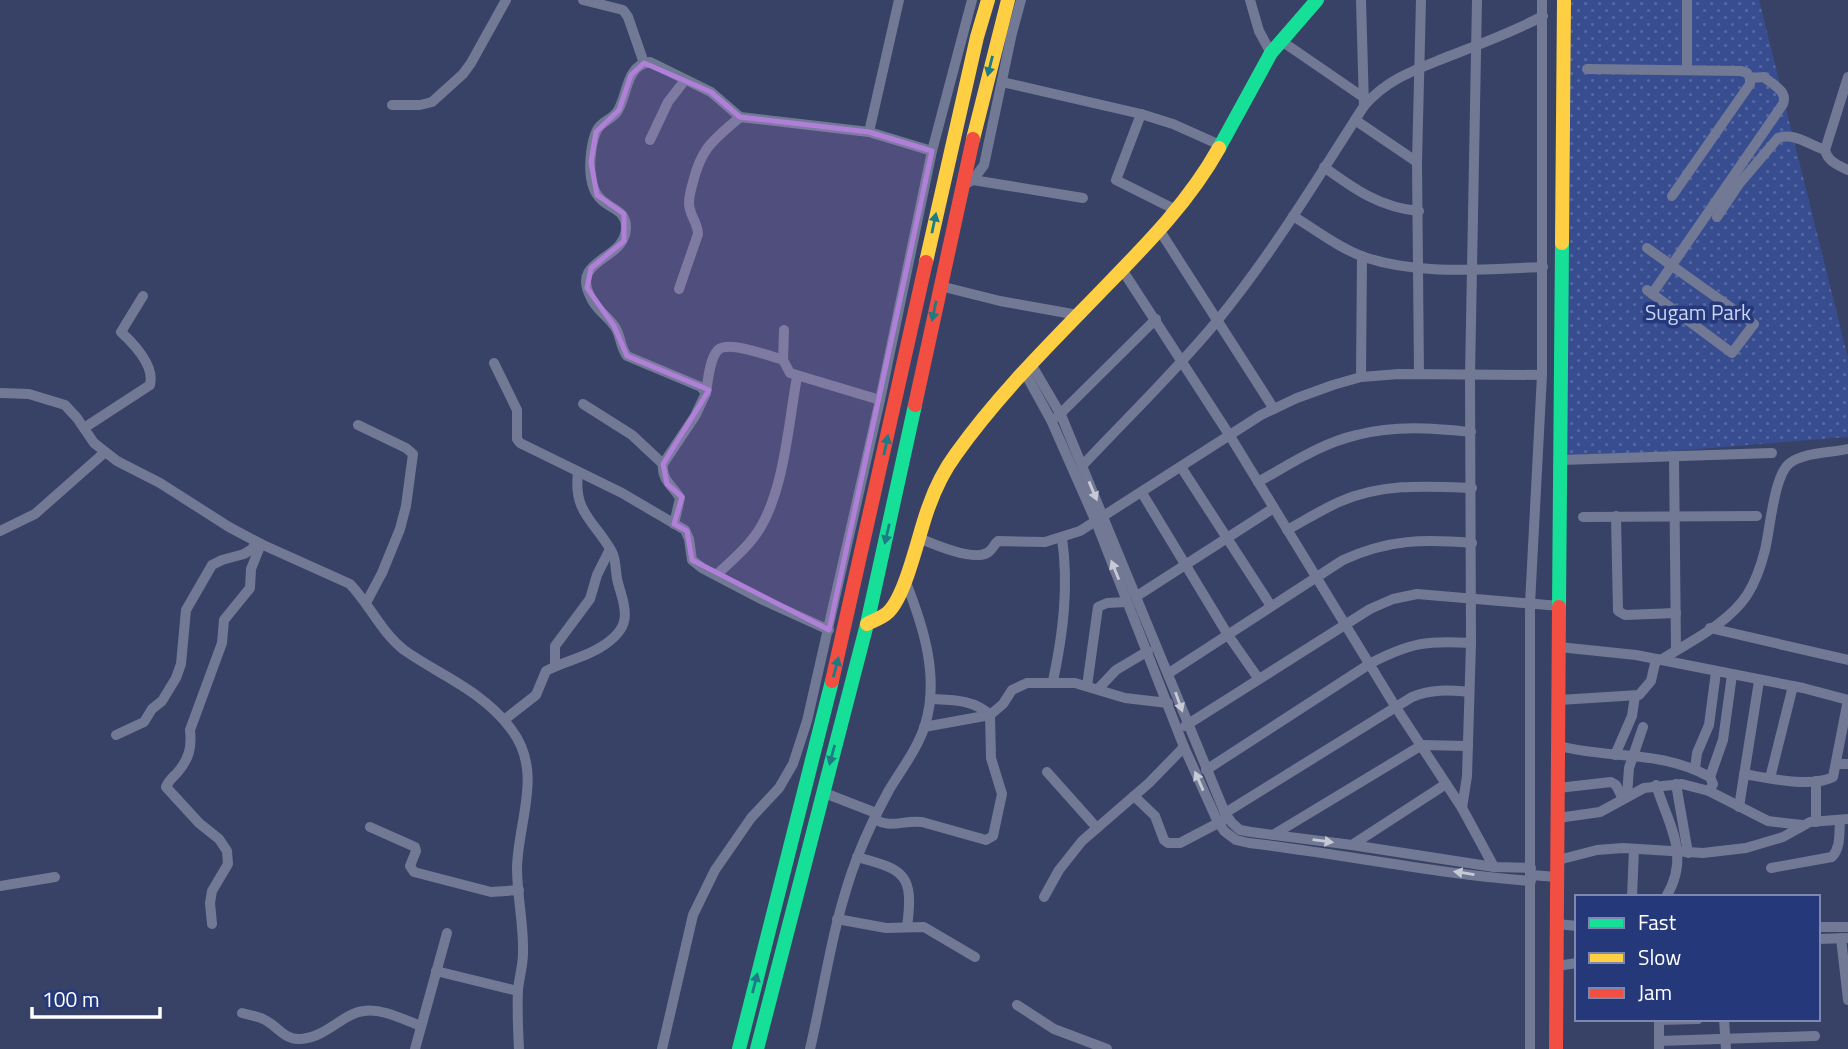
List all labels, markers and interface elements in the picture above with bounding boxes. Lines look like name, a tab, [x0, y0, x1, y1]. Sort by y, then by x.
one-way arrow	[984, 55, 995, 77]
one-way arrow	[929, 212, 940, 234]
park label: Sugam Park	[1645, 296, 1751, 328]
one-way arrow	[929, 301, 940, 323]
one-way arrow	[880, 434, 891, 456]
one-way arrow	[1087, 481, 1099, 501]
one-way arrow	[881, 523, 892, 545]
one-way arrow	[1109, 559, 1120, 580]
one-way arrow	[831, 656, 842, 678]
one-way arrow	[1174, 691, 1185, 712]
one-way arrow	[826, 744, 837, 766]
one-way arrow	[1193, 771, 1205, 791]
one-way arrow	[1312, 836, 1334, 847]
one-way arrow	[1453, 868, 1475, 879]
legend	[1575, 895, 1820, 1021]
text: Fast	[1638, 906, 1677, 938]
text: Slow	[1638, 941, 1681, 973]
one-way arrow	[750, 972, 761, 994]
scale bar	[32, 976, 159, 1020]
text: Jam	[1638, 976, 1672, 1008]
text: 100 m	[42, 983, 99, 1015]

